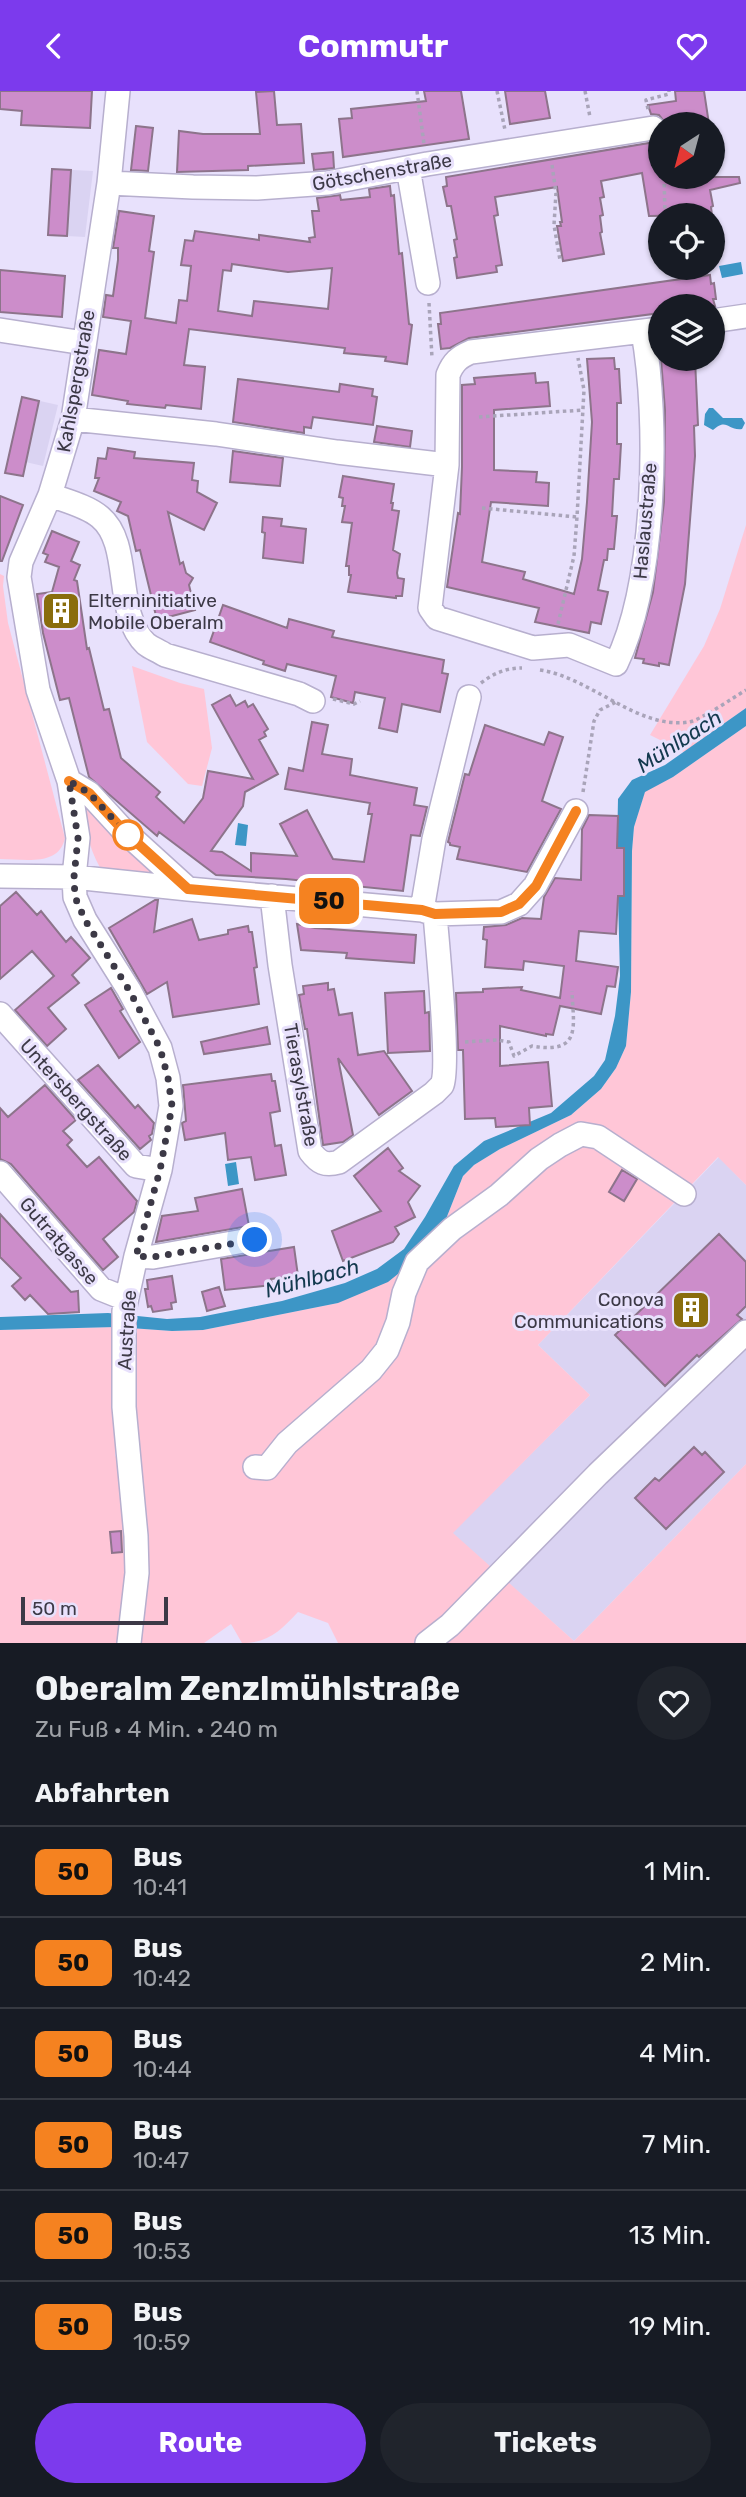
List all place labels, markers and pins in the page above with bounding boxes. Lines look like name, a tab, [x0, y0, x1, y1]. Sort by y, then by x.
place label: Elterninitiative Mobile Oberalm	[88, 589, 224, 634]
building icon: Elterninitiative Mobile Oberalm	[40, 590, 82, 632]
unlabelled marker	[113, 820, 143, 850]
place label: Conova Communications	[514, 1288, 664, 1333]
building icon: Conova Communications	[670, 1289, 712, 1331]

